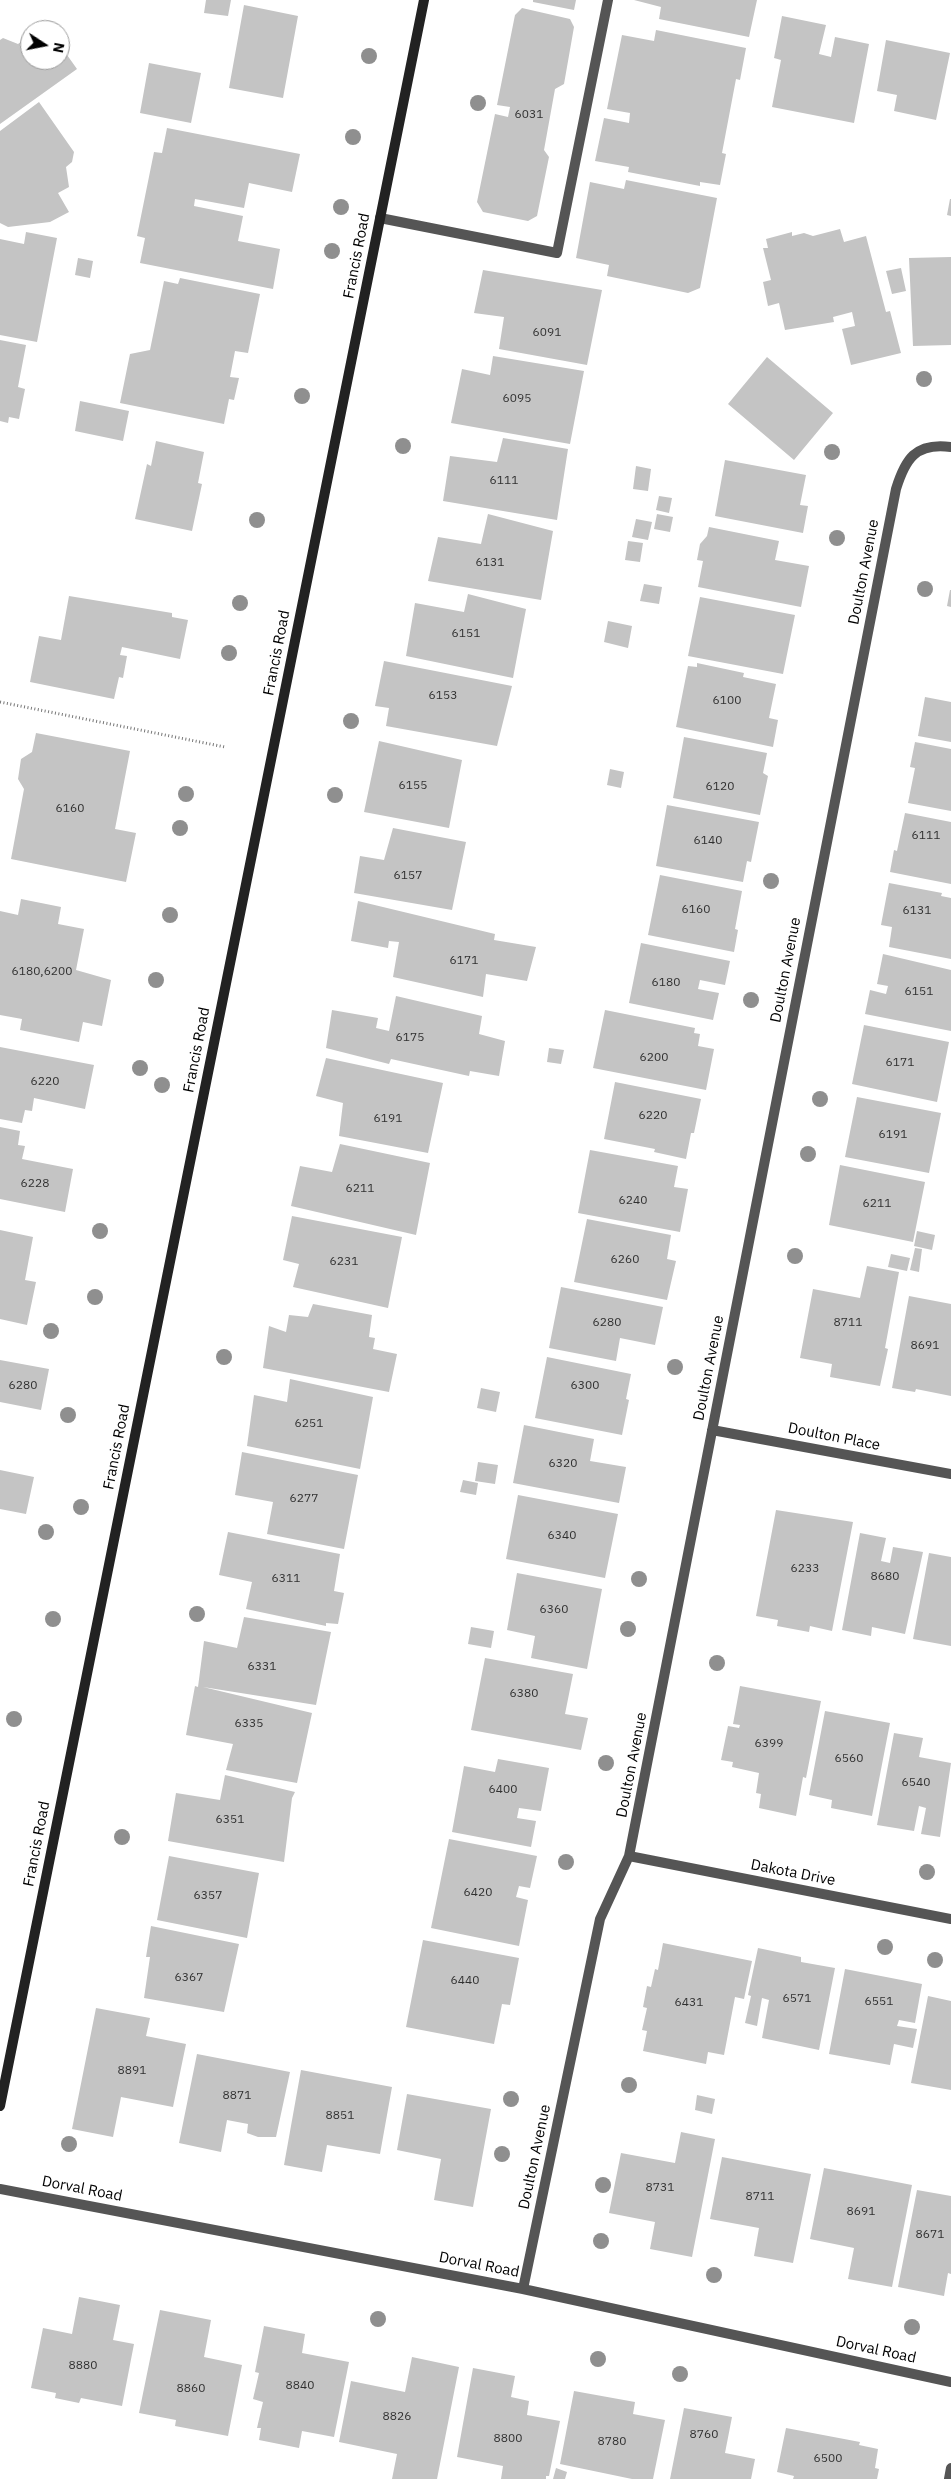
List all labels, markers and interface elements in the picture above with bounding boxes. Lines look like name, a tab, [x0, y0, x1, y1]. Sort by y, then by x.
north arrow	[20, 20, 70, 70]
text: N	[49, 41, 69, 54]
house number: 6031	[515, 108, 543, 122]
street label: Francis Road	[340, 212, 374, 300]
house number: 6091	[533, 326, 561, 340]
house number: 6095	[503, 392, 531, 406]
house number: 6111	[490, 474, 518, 488]
street label: Doulton Avenue	[845, 518, 883, 626]
house number: 6131	[476, 556, 504, 570]
street label: Francis Road	[260, 609, 294, 697]
house number: 6151	[452, 627, 480, 641]
house number: 6153	[429, 689, 457, 703]
house number: 6100	[713, 694, 741, 708]
house number: 6155	[399, 779, 427, 793]
house number: 6120	[706, 780, 734, 794]
house number: 6160	[56, 802, 84, 816]
house number: 6111	[912, 829, 940, 843]
house number: 6140	[694, 834, 722, 848]
house number: 6157	[394, 869, 422, 883]
house number: 6160	[682, 903, 710, 917]
house number: 6131	[903, 904, 931, 918]
street label: Doulton Avenue	[767, 916, 805, 1024]
house number: 6171	[450, 954, 478, 968]
house number: 6180,6200	[12, 965, 72, 979]
house number: 6180	[652, 976, 680, 990]
house number: 6151	[905, 985, 933, 999]
street label: Francis Road	[180, 1006, 214, 1094]
house number: 6175	[396, 1031, 424, 1045]
house number: 6200	[640, 1051, 668, 1065]
house number: 6171	[886, 1056, 914, 1070]
house number: 6220	[31, 1075, 59, 1089]
house number: 6220	[639, 1109, 667, 1123]
house number: 6191	[374, 1112, 402, 1126]
house number: 6191	[879, 1128, 907, 1142]
house number: 6228	[21, 1177, 49, 1191]
house number: 6211	[346, 1182, 374, 1196]
house number: 6240	[619, 1194, 647, 1208]
house number: 6211	[863, 1197, 891, 1211]
house number: 6260	[611, 1253, 639, 1267]
house number: 6231	[330, 1255, 358, 1269]
street label: Doulton Avenue	[690, 1314, 728, 1422]
house number: 6280	[593, 1316, 621, 1330]
house number: 8711	[834, 1316, 862, 1330]
house number: 8691	[911, 1339, 939, 1353]
house number: 6280	[9, 1379, 37, 1393]
house number: 6300	[571, 1379, 599, 1393]
street label: Francis Road	[100, 1403, 134, 1491]
house number: 6251	[295, 1417, 323, 1431]
street label: Doulton Place	[786, 1419, 882, 1455]
house number: 6320	[549, 1457, 577, 1471]
house number: 6277	[290, 1492, 318, 1506]
house number: 6340	[548, 1529, 576, 1543]
house number: 6233	[791, 1562, 819, 1576]
house number: 8680	[871, 1570, 899, 1584]
house number: 6311	[272, 1572, 300, 1586]
house number: 6360	[540, 1603, 568, 1617]
house number: 6331	[248, 1660, 276, 1674]
house number: 6380	[510, 1687, 538, 1701]
street label: Doulton Avenue	[613, 1711, 651, 1819]
house number: 6335	[235, 1717, 263, 1731]
house number: 6399	[755, 1737, 783, 1751]
house number: 6560	[835, 1752, 863, 1766]
house number: 6540	[902, 1776, 930, 1790]
house number: 6400	[489, 1783, 517, 1797]
street label: Francis Road	[20, 1800, 54, 1888]
house number: 6351	[216, 1813, 244, 1827]
street label: Dakota Drive	[749, 1856, 837, 1890]
house number: 6420	[464, 1886, 492, 1900]
house number: 6357	[194, 1889, 222, 1903]
house number: 6367	[175, 1971, 203, 1985]
house number: 6440	[451, 1974, 479, 1988]
house number: 6571	[783, 1992, 811, 2006]
house number: 6551	[865, 1995, 893, 2009]
house number: 6431	[675, 1996, 703, 2010]
house number: 8891	[118, 2064, 146, 2078]
house number: 8871	[223, 2089, 251, 2103]
street label: Doulton Avenue	[515, 2103, 555, 2211]
house number: 8851	[326, 2109, 354, 2123]
street label: Dorval Road	[40, 2172, 124, 2206]
house number: 8731	[646, 2181, 674, 2195]
house number: 8711	[746, 2190, 774, 2204]
house number: 8691	[847, 2205, 875, 2219]
house number: 8671	[916, 2228, 944, 2242]
street label: Dorval Road	[437, 2248, 521, 2282]
street label: Dorval Road	[834, 2333, 918, 2367]
house number: 8880	[69, 2359, 97, 2373]
house number: 8840	[286, 2379, 314, 2393]
house number: 8860	[177, 2382, 205, 2396]
house number: 8826	[383, 2410, 411, 2424]
house number: 8760	[690, 2428, 718, 2442]
house number: 8800	[494, 2432, 522, 2446]
house number: 8780	[598, 2435, 626, 2449]
house number: 6500	[814, 2452, 842, 2466]

